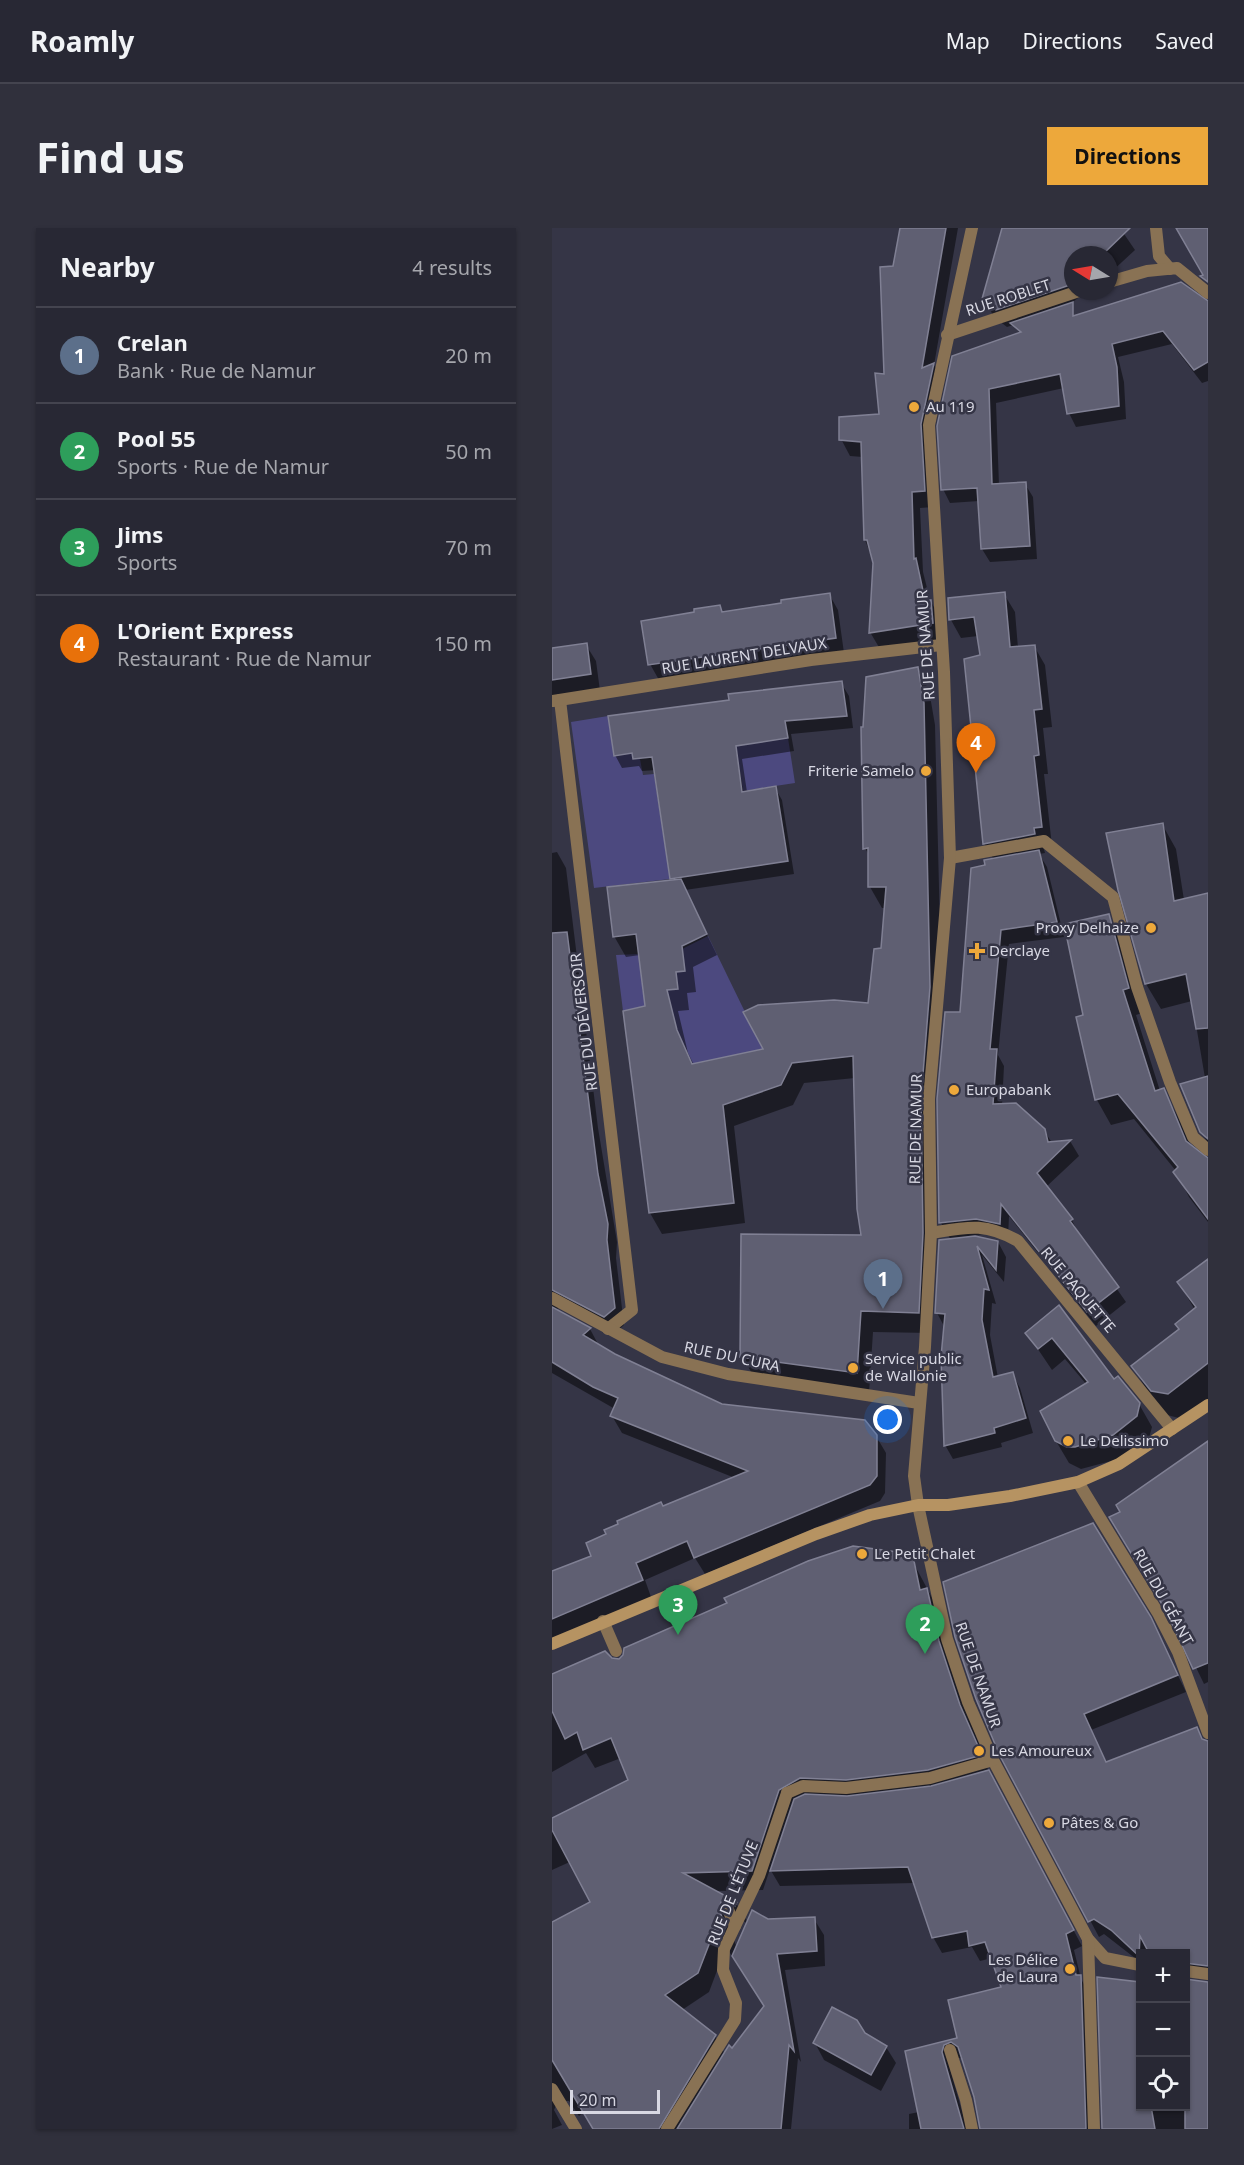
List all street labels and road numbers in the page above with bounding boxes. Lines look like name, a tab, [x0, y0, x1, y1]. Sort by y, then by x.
street label: RUE ROBLET	[963, 274, 1053, 320]
street label: RUE DE NAMUR	[911, 589, 939, 701]
street label: RUE LAURENT DELVAUX	[660, 632, 828, 678]
street label: RUE DU DÉVERSOIR	[565, 951, 601, 1092]
street label: RUE DE NAMUR	[904, 1073, 926, 1184]
street label: RUE PAQUETTE	[1037, 1242, 1121, 1337]
street label: RUE DU CURA	[682, 1336, 782, 1376]
street label: RUE DU GÉANT	[1129, 1545, 1199, 1649]
street label: RUE DE NAMUR	[951, 1619, 1007, 1731]
street label: RUE DE L'ÉTUVE	[702, 1838, 762, 1948]

